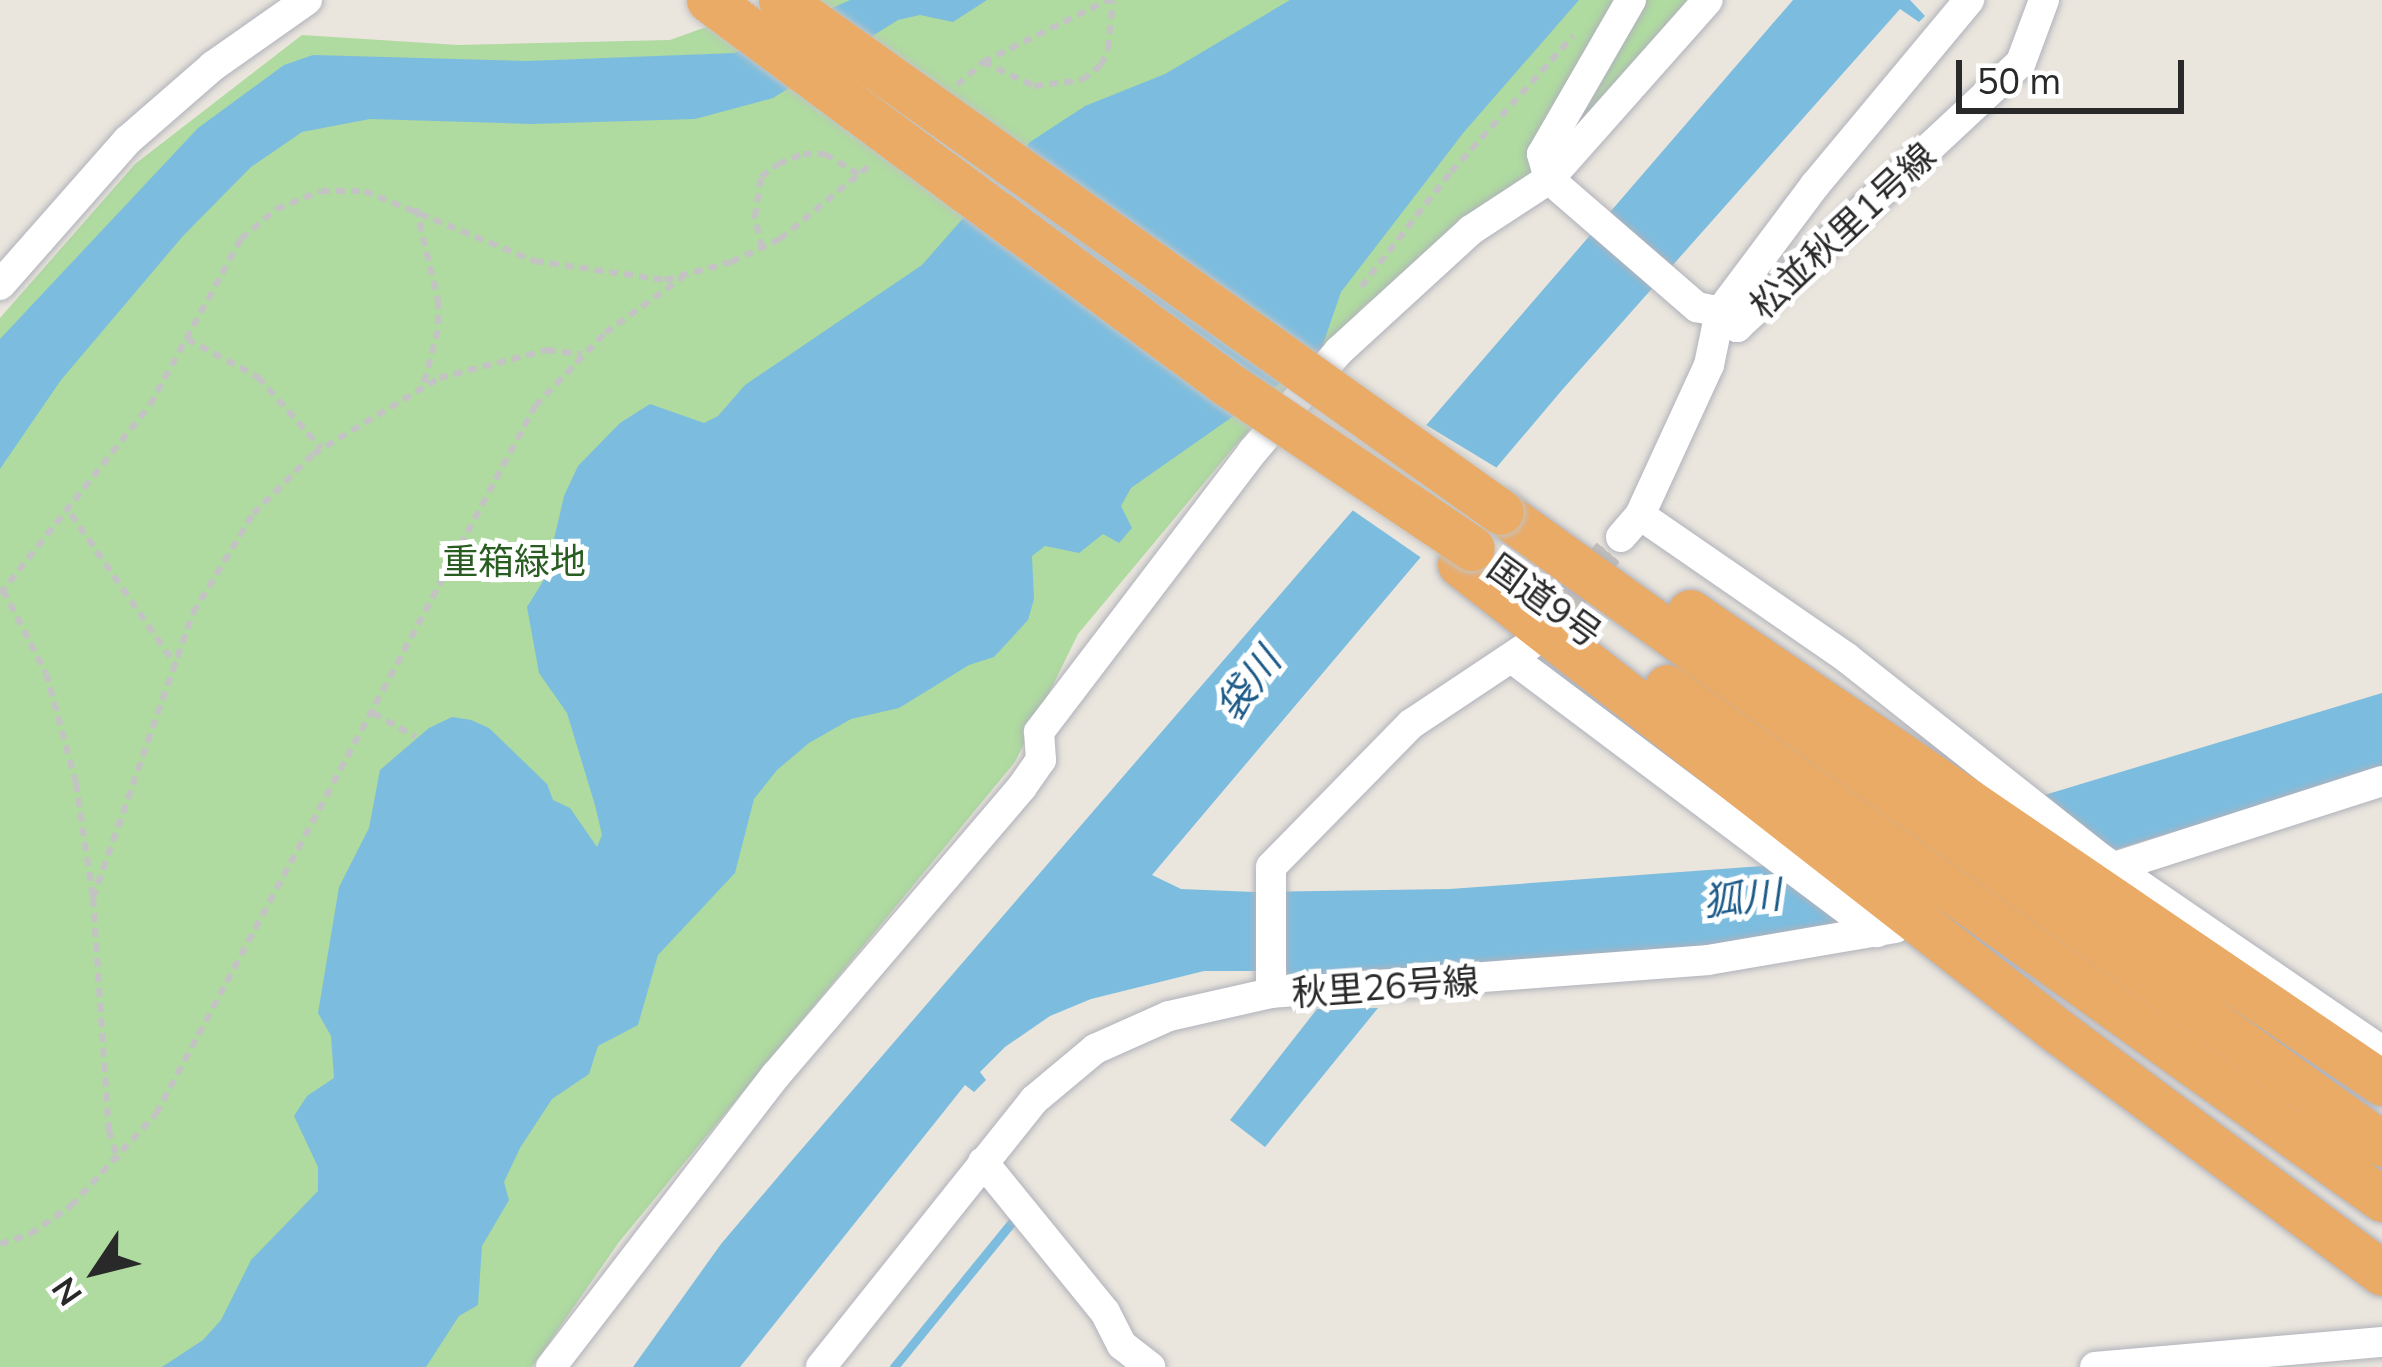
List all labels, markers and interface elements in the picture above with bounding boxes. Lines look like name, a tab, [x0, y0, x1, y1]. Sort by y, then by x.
scale bar	[1962, 36, 2190, 110]
text: 50 m	[1977, 58, 2061, 103]
street label: 松並秋里1号線	[1740, 133, 1944, 327]
park label: 重箱緑地	[442, 539, 586, 583]
street label: 国道9号	[1480, 544, 1610, 656]
water label: 袋川	[1206, 639, 1290, 729]
water label: 狐川	[1701, 871, 1783, 925]
street label: 秋里26号線	[1290, 958, 1480, 1014]
north arrow	[36, 1211, 156, 1331]
text: N	[42, 1270, 90, 1314]

